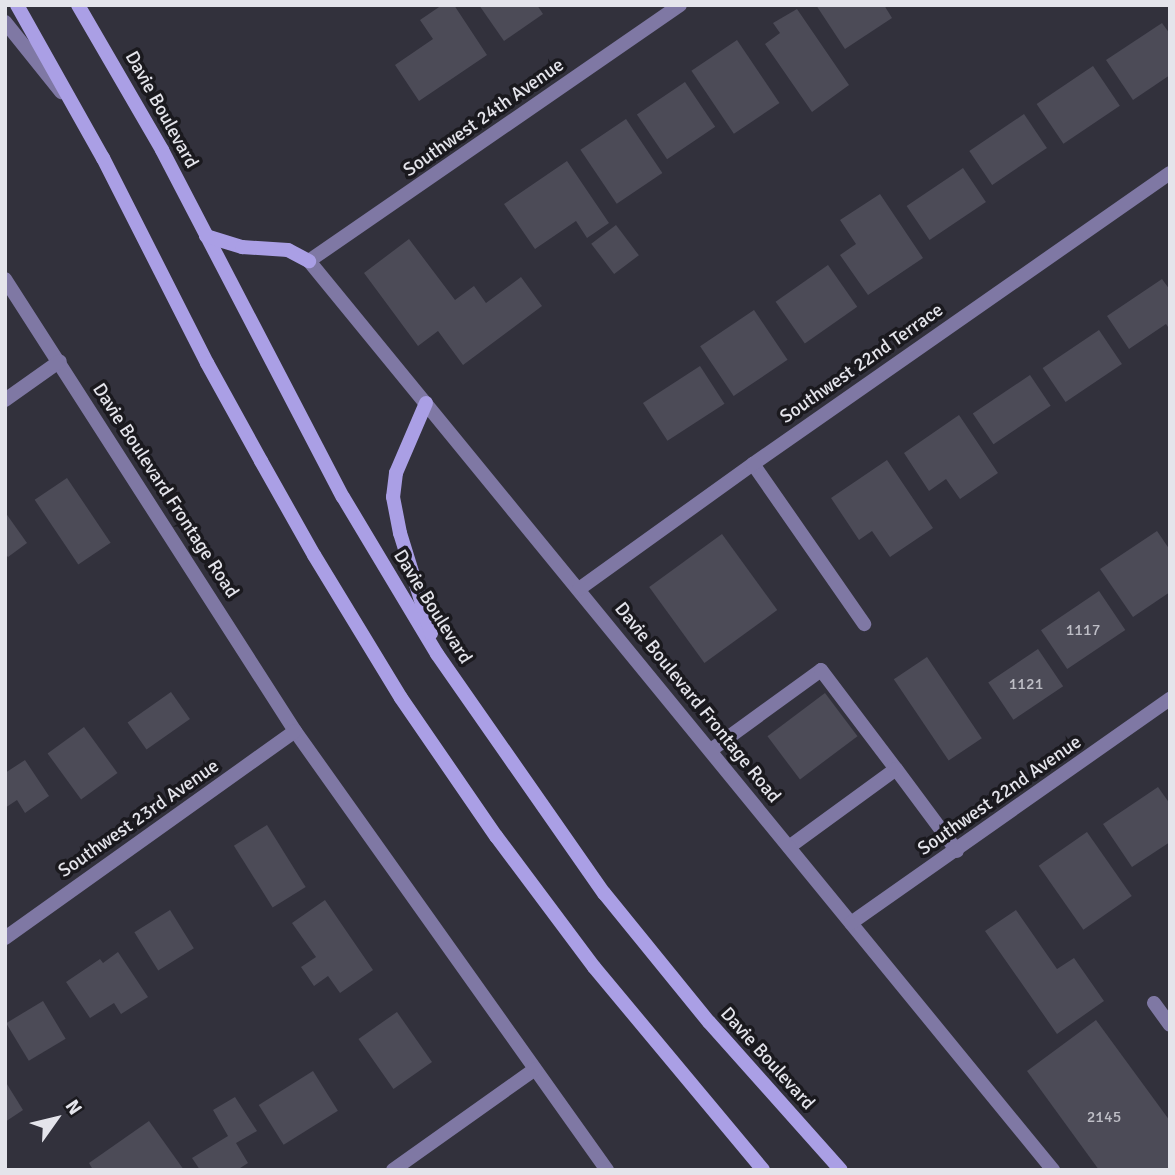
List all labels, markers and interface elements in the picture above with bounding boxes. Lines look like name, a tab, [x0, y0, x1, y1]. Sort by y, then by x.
street label: Davie Boulevard	[119, 47, 203, 173]
street label: Southwest 24th Avenue	[399, 54, 569, 182]
street label: Southwest 22nd Terrace	[776, 299, 948, 429]
street label: Davie Boulevard Frontage Road	[87, 379, 243, 603]
street label: Davie Boulevard	[388, 546, 476, 668]
street label: Davie Boulevard Frontage Road	[609, 598, 785, 808]
house number: 1117	[1066, 620, 1100, 640]
house number: 1121	[1009, 674, 1043, 694]
street label: Southwest 22nd Avenue	[914, 731, 1086, 861]
street label: Southwest 23rd Avenue	[54, 755, 224, 883]
street label: Davie Boulevard	[715, 1003, 819, 1115]
north arrow	[21, 1084, 91, 1154]
text: N	[60, 1095, 87, 1119]
house number: 2145	[1087, 1107, 1121, 1127]

